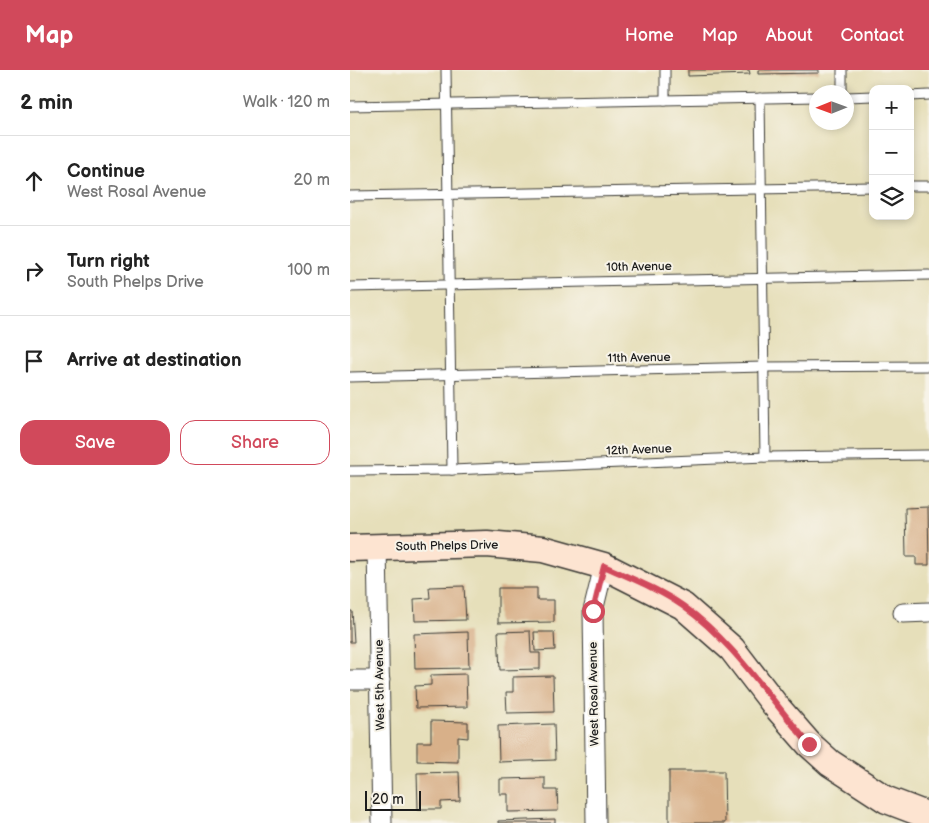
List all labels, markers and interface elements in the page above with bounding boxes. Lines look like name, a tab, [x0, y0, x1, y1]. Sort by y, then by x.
text: Map	[25, 21, 73, 50]
text: Home	[625, 25, 674, 46]
text: Map	[702, 25, 738, 46]
text: About	[766, 25, 813, 46]
text: Contact	[841, 25, 904, 46]
north arrow	[809, 85, 854, 130]
map controls	[869, 85, 914, 220]
button: +	[869, 85, 914, 130]
text: 2 min	[20, 90, 73, 115]
text: Walk · 120 m	[243, 93, 330, 112]
button: −	[869, 130, 914, 175]
text: Continue	[67, 160, 145, 183]
icon: ahead	[20, 167, 48, 195]
text: 20 m	[294, 171, 330, 190]
button: layers	[869, 175, 914, 220]
text: West Rosal Avenue	[67, 183, 206, 202]
text: Turn right	[67, 250, 150, 273]
icon: right	[20, 257, 48, 285]
street label: 10th Avenue	[606, 259, 672, 275]
text: 100 m	[287, 261, 330, 280]
text: South Phelps Drive	[67, 273, 204, 292]
icon: arrive	[20, 347, 48, 375]
text: Arrive at destination	[67, 349, 242, 372]
street label: 11th Avenue	[607, 350, 671, 366]
button: Save	[20, 420, 170, 465]
button: Share	[180, 420, 330, 465]
street label: 12th Avenue	[606, 441, 672, 459]
street label: South Phelps Drive	[396, 538, 498, 554]
route start	[582, 600, 605, 623]
street label: West 5th Avenue	[372, 639, 388, 731]
street label: West Rosal Avenue	[586, 642, 602, 746]
route end	[798, 733, 821, 756]
scale bar	[365, 788, 421, 811]
text: 20 m	[372, 791, 404, 808]

